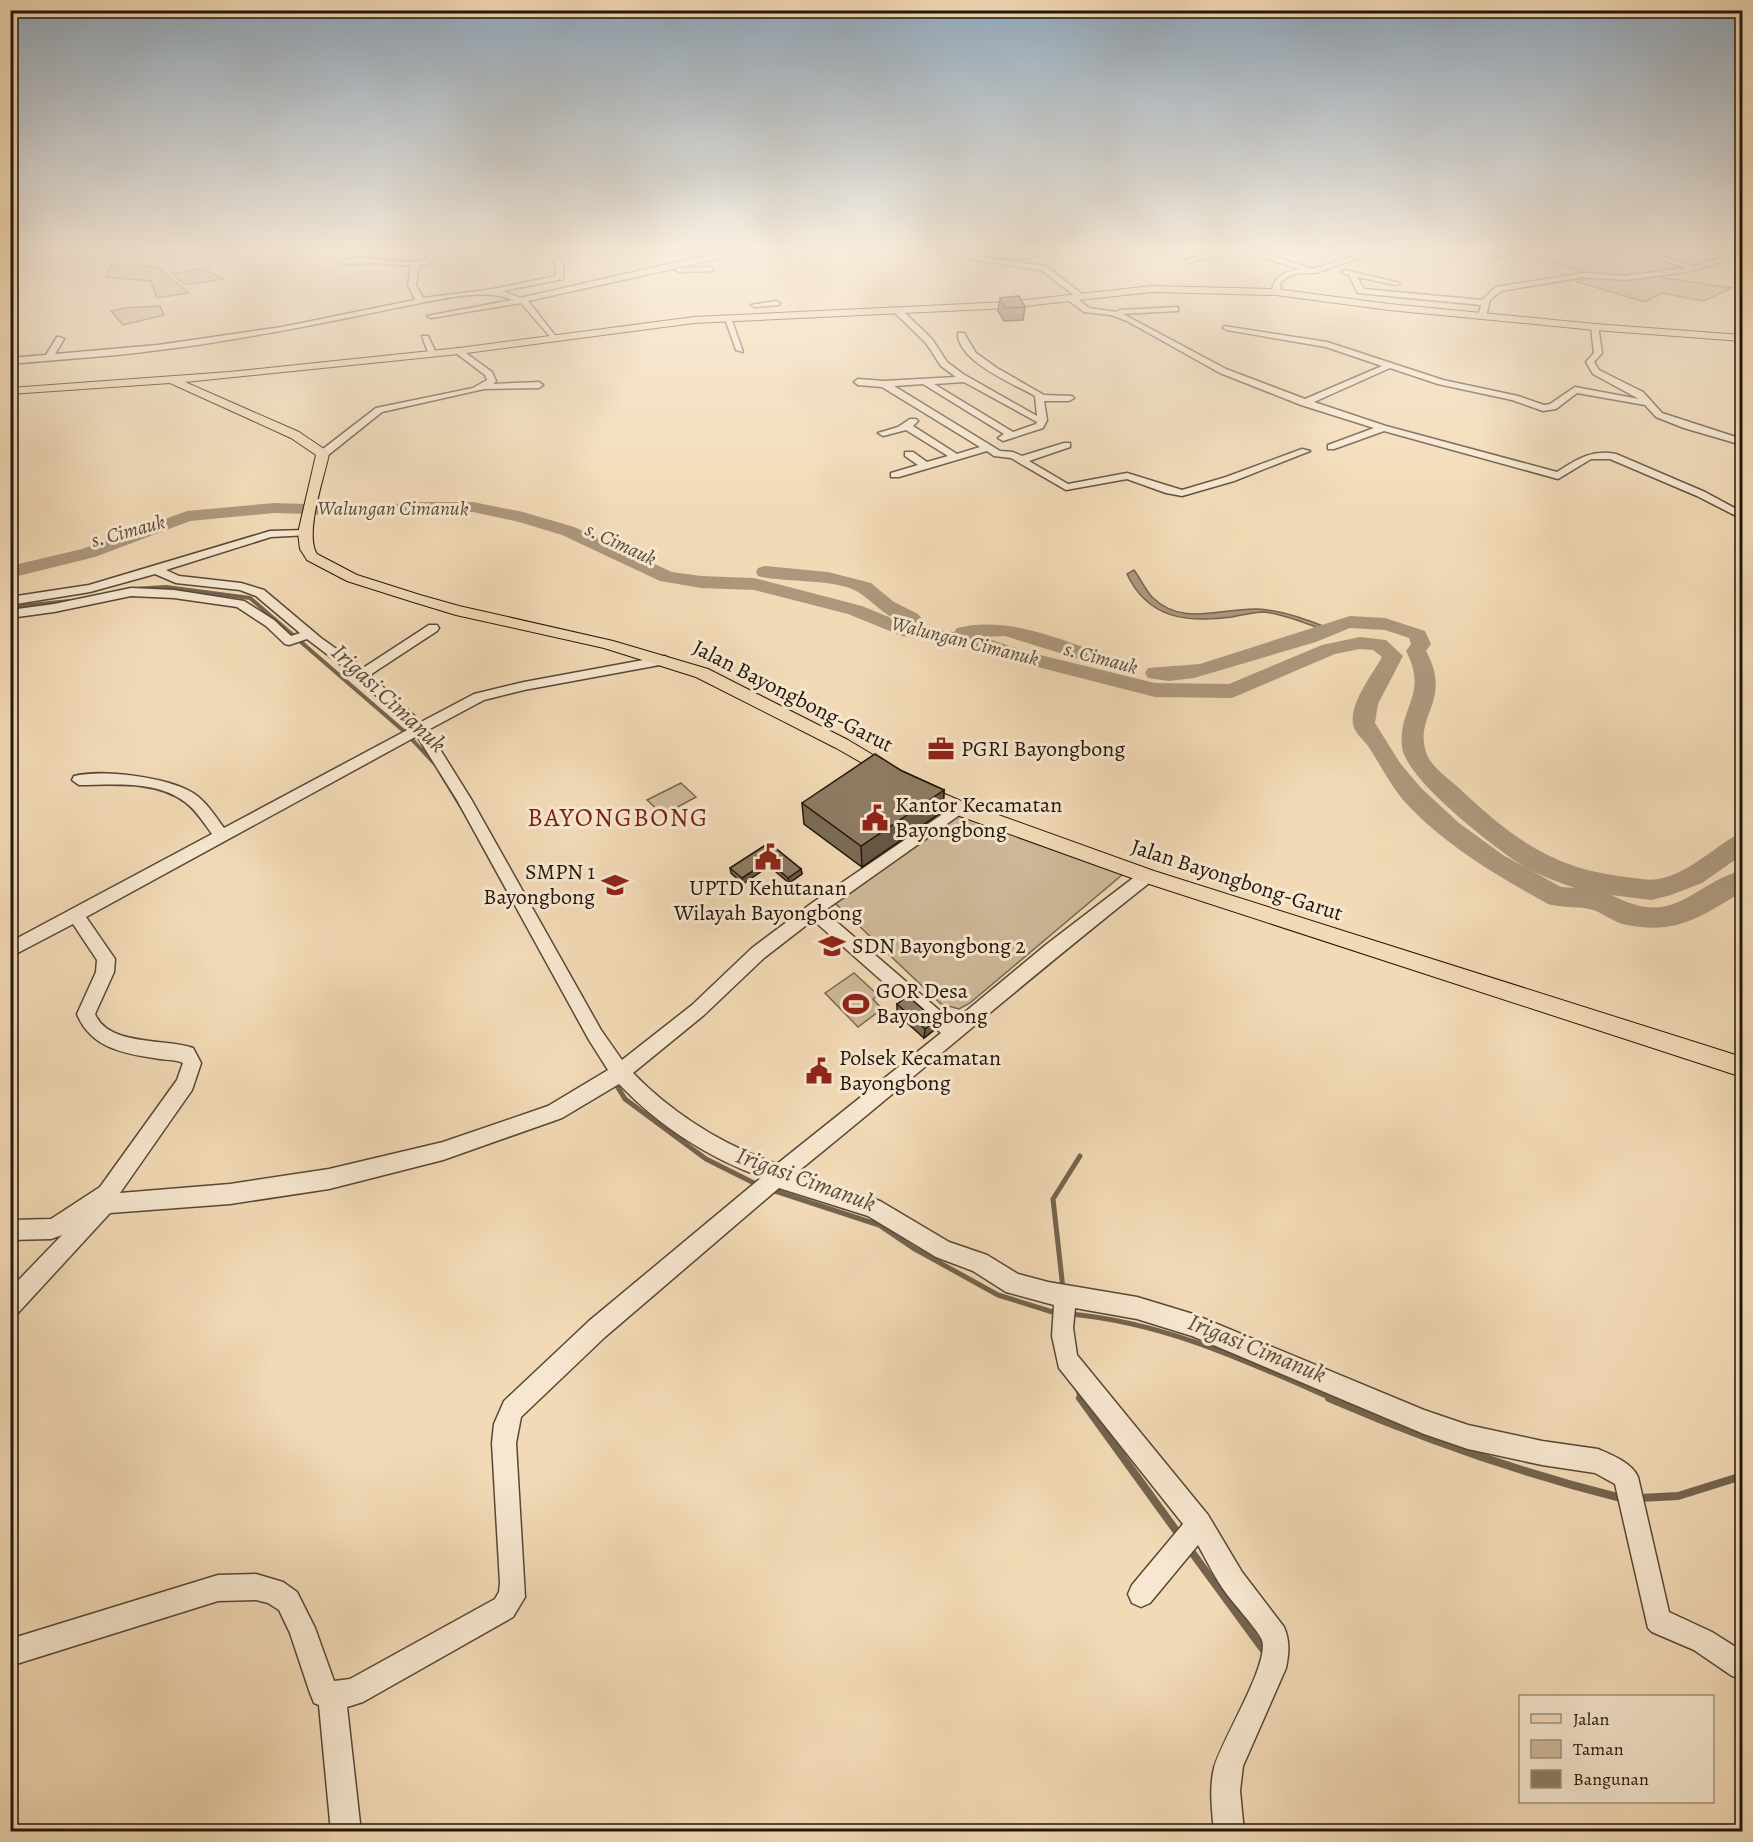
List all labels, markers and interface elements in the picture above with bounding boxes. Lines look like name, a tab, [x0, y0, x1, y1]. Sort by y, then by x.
water label: Walungan Cimanuk	[317, 495, 469, 522]
water label: s. Cimauk	[88, 508, 168, 554]
water label: s. Cimauk	[581, 516, 661, 572]
water label: Walungan Cimanuk	[888, 610, 1042, 672]
street label: Jalan Bayongbong-Garut	[688, 632, 898, 760]
water label: s. Cimauk	[1061, 635, 1141, 681]
water label: Irigasi Cimanuk	[325, 636, 454, 760]
office icon: PGRI Bayongbong	[926, 734, 956, 764]
place label: PGRI Bayongbong	[961, 734, 1125, 764]
place label: Kantor Kecamatan Bayongbong	[895, 790, 1062, 845]
district label: BAYONGBONG	[527, 800, 709, 835]
public building icon: Kantor Kecamatan Bayongbong	[860, 803, 890, 833]
street label: Jalan Bayongbong-Garut	[1127, 832, 1347, 928]
public building icon: UPTD Kehutanan Wilayah Bayongbong	[753, 842, 783, 872]
place label: SMPN 1 Bayongbong	[483, 857, 595, 912]
school or university icon: SMPN 1 Bayongbong	[600, 870, 630, 900]
place label: UPTD Kehutanan Wilayah Bayongbong	[673, 873, 862, 928]
school or university icon: SDN Bayongbong 2	[817, 931, 847, 961]
place label: SDN Bayongbong 2	[852, 931, 1026, 961]
place label: GOR Desa Bayongbong	[876, 976, 988, 1031]
sports icon: GOR Desa Bayongbong	[841, 989, 871, 1019]
place label: Polsek Kecamatan Bayongbong	[839, 1043, 1001, 1098]
public building icon: Polsek Kecamatan Bayongbong	[804, 1056, 834, 1086]
water label: Irigasi Cimanuk	[732, 1139, 880, 1219]
water label: Irigasi Cimanuk	[1183, 1306, 1331, 1390]
legend	[1519, 1695, 1714, 1803]
text: Jalan	[1573, 1707, 1610, 1731]
text: Taman	[1573, 1737, 1624, 1761]
text: Bangunan	[1573, 1767, 1649, 1791]

